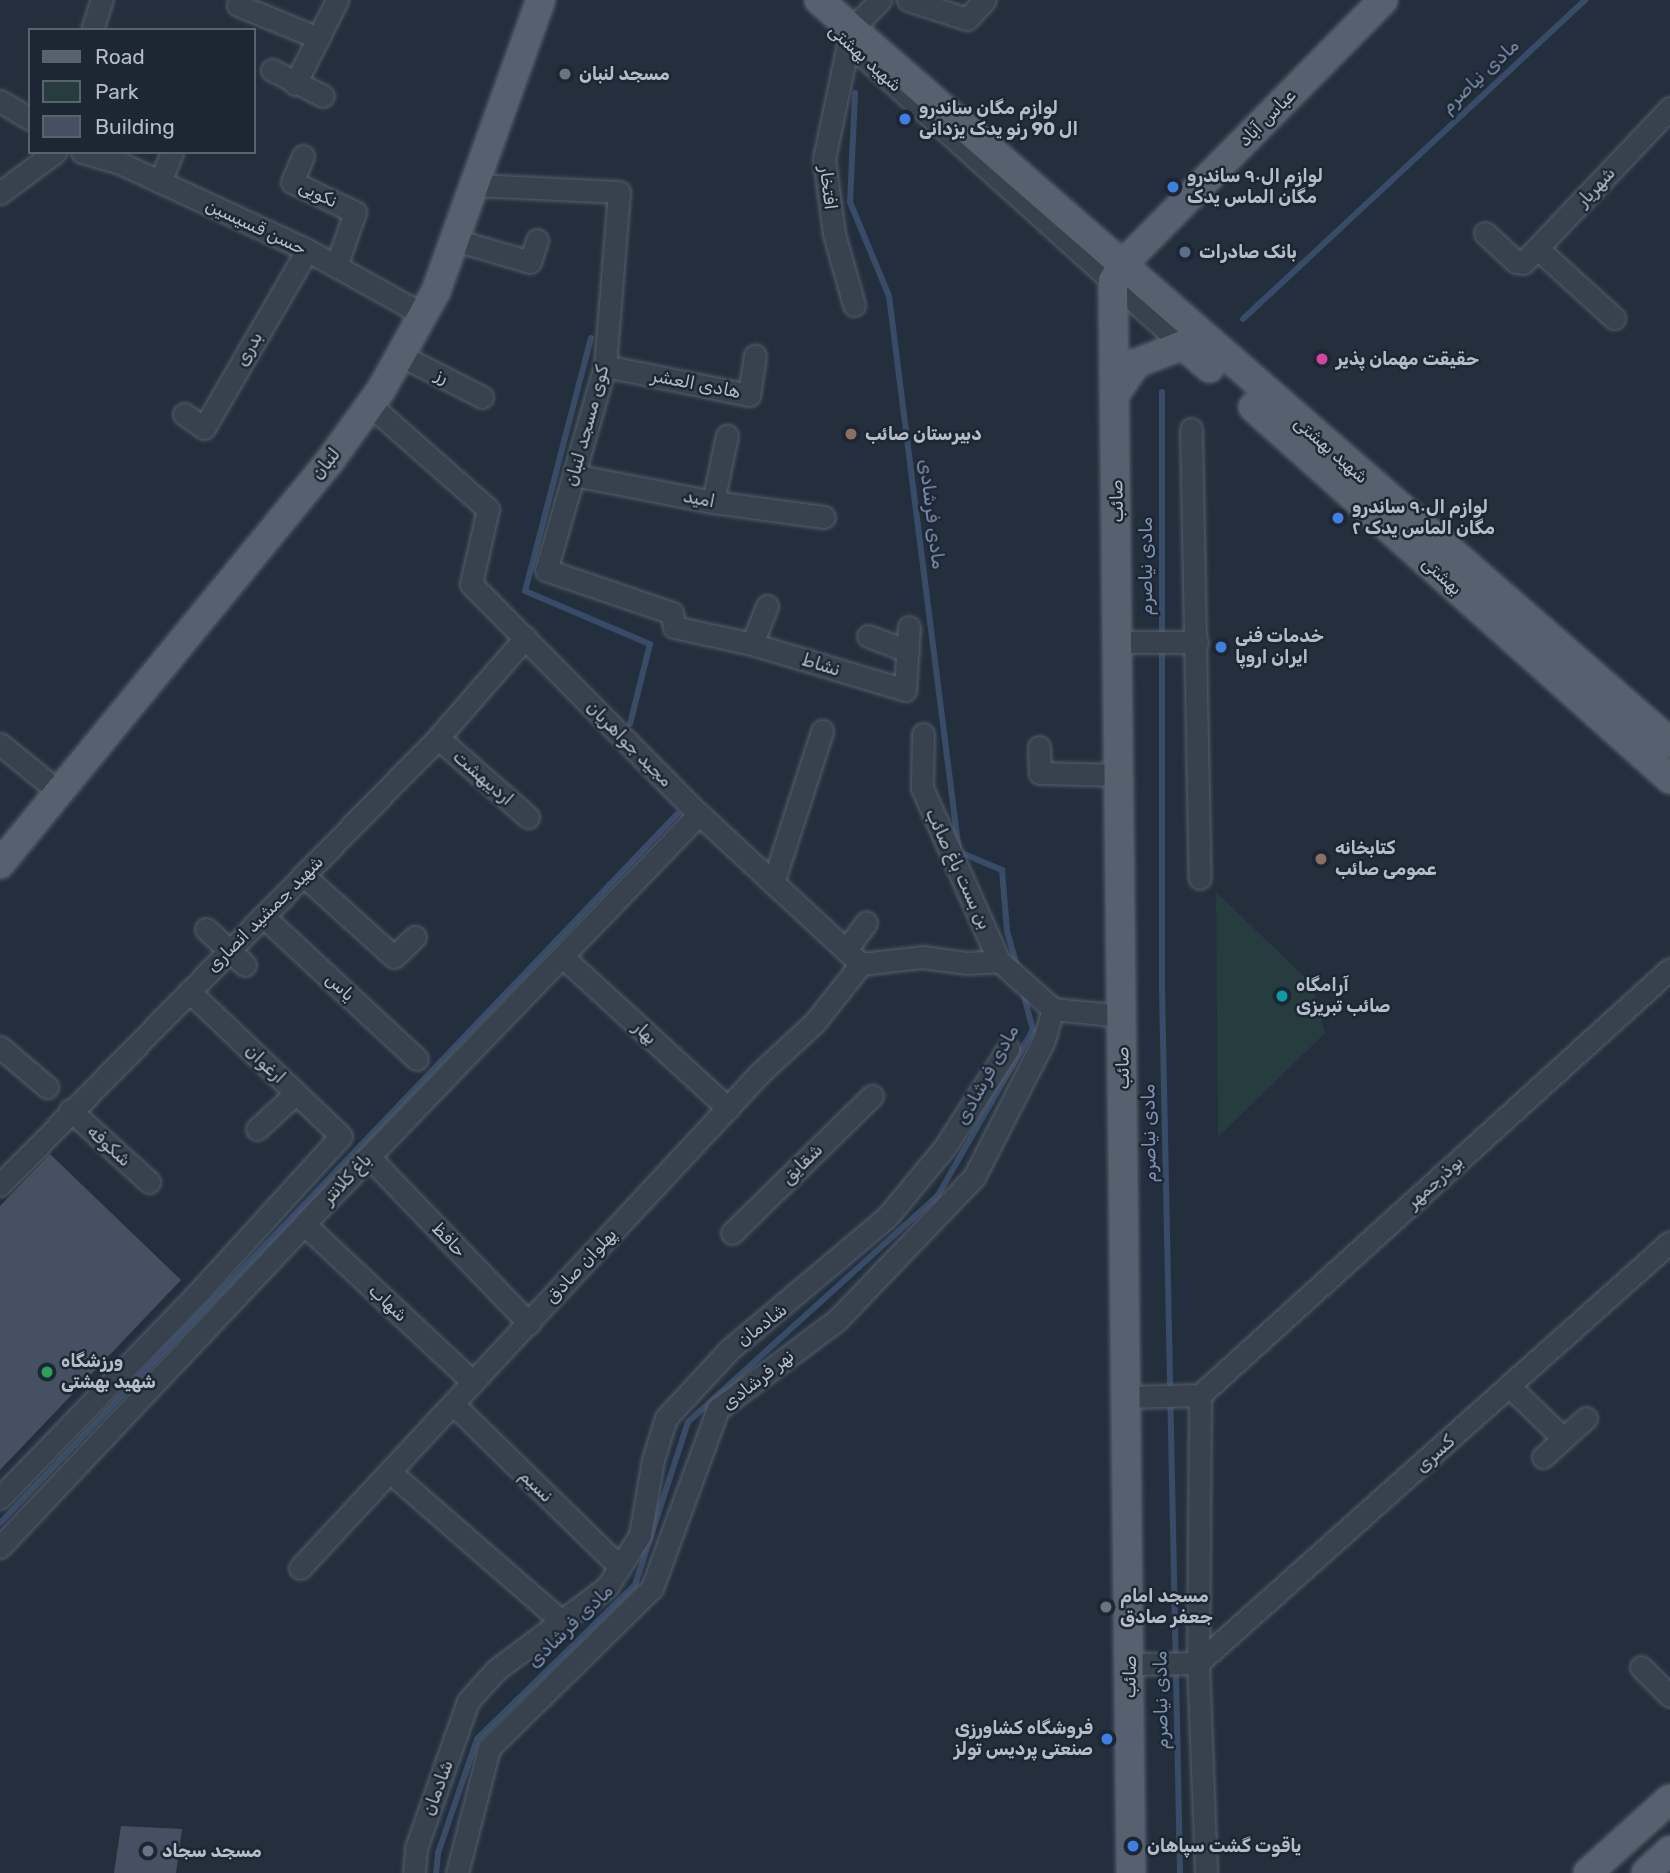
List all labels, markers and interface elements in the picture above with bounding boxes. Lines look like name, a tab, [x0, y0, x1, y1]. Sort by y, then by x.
street label: شهید بهشتی	[824, 19, 906, 97]
legend	[28, 28, 256, 154]
water label: مادی نیاصرم	[1436, 34, 1524, 118]
text: Road	[95, 44, 145, 69]
place label: مسجد لنبان	[579, 63, 670, 85]
marker: مسجد لنبان	[557, 66, 573, 82]
text: Park	[95, 79, 139, 104]
street label: عباس آباد	[1234, 85, 1300, 151]
place label: لوازم مگان ساندرو ال 90 رنو یدک یزدانی	[919, 98, 1078, 140]
marker: لوازم مگان ساندرو ال 90 رنو یدک یزدانی	[897, 111, 913, 127]
text: Building	[95, 114, 175, 139]
street label: شهریار	[1572, 163, 1620, 211]
street label: افتخار	[815, 165, 841, 211]
place label: لوازم ال۹۰ ساندرو مگان الماس یدک	[1187, 166, 1323, 208]
street label: نکویی	[295, 175, 341, 213]
marker: لوازم ال۹۰ ساندرو مگان الماس یدک	[1165, 179, 1181, 195]
street label: حسن قسیسین	[202, 194, 310, 260]
place label: بانک صادرات	[1199, 241, 1297, 263]
marker: بانک صادرات	[1177, 244, 1193, 260]
street label: بدری	[231, 328, 267, 370]
place label: حقیقت مهمان پذیر	[1336, 348, 1479, 370]
marker: حقیقت مهمان پذیر	[1314, 351, 1330, 367]
street label: کوی مسجد لنبان	[560, 363, 614, 489]
street label: رز	[432, 364, 452, 388]
street label: هادی العشر	[650, 365, 742, 403]
street label: شهید بهشتی	[1289, 412, 1373, 488]
place label: دبیرستان صائب	[865, 423, 982, 445]
marker: دبیرستان صائب	[843, 426, 859, 442]
street label: لنبان	[307, 444, 345, 484]
water label: مادی فرشادی	[914, 458, 950, 570]
street label: صائب	[1106, 479, 1128, 523]
street label: امید	[681, 485, 717, 513]
place label: لوازم ال۹۰ ساندرو مگان الماس یدک ۲	[1352, 497, 1495, 540]
marker: لوازم ال۹۰ ساندرو مگان الماس یدک ۲	[1330, 510, 1346, 526]
water label: مادی نیاصرم	[1135, 517, 1157, 615]
street label: بهشتی	[1417, 552, 1467, 600]
place label: خدمات فنی ایران اروپا	[1235, 626, 1324, 668]
marker: خدمات فنی ایران اروپا	[1213, 639, 1229, 655]
street label: نشاط	[799, 649, 843, 681]
street label: مجید جواهریان	[581, 696, 677, 792]
street label: اردیبهشت	[448, 746, 518, 810]
street label: بن بست باغ صائب	[921, 805, 995, 933]
place label: کتابخانه عمومی صائب	[1335, 838, 1437, 880]
street label: شهید جمشید انصاری	[202, 851, 328, 977]
marker: کتابخانه عمومی صائب	[1313, 851, 1329, 867]
street label: یاس	[321, 968, 359, 1006]
place label: آرامگاه صائب تبریزی	[1296, 975, 1390, 1018]
marker: آرامگاه صائب تبریزی	[1274, 988, 1290, 1004]
street label: بهار	[629, 1017, 661, 1049]
water label: مادی فرشادی	[950, 1021, 1024, 1129]
street label: ارغوان	[240, 1040, 290, 1088]
street label: صائب	[1112, 1046, 1134, 1090]
water label: مادی نیاصرم	[1137, 1084, 1161, 1182]
street label: شکوفه	[83, 1121, 135, 1171]
street label: شقایق	[777, 1139, 827, 1189]
street label: باغ کلانتر	[318, 1149, 376, 1209]
street label: بوذرجمهر	[1402, 1151, 1468, 1213]
street label: حافظ	[427, 1218, 471, 1262]
street label: پهلوان صادق	[541, 1224, 621, 1308]
street label: شهاب	[364, 1280, 412, 1326]
street label: شادمان	[733, 1299, 791, 1351]
street label: نهر فرشادی	[718, 1345, 798, 1415]
place label: ورزشگاه شهید بهشتی	[61, 1351, 156, 1394]
marker: ورزشگاه شهید بهشتی	[39, 1364, 55, 1380]
street label: کسری	[1411, 1431, 1459, 1477]
street label: نسیم	[515, 1465, 557, 1507]
water label: مادی فرشادی	[522, 1579, 618, 1673]
place label: مسجد امام جعفر صادق	[1120, 1586, 1213, 1628]
marker: مسجد امام جعفر صادق	[1098, 1599, 1114, 1615]
water label: مادی نیاصرم	[1149, 1651, 1173, 1749]
street label: صائب	[1119, 1655, 1141, 1699]
place label: فروشگاه کشاورزی صنعتی پردیس تولز	[954, 1718, 1093, 1760]
marker: فروشگاه کشاورزی صنعتی پردیس تولز	[1099, 1731, 1115, 1747]
street label: شادمان	[418, 1757, 458, 1819]
place label: یاقوت گشت سپاهان	[1147, 1835, 1301, 1857]
marker: یاقوت گشت سپاهان	[1125, 1838, 1141, 1854]
place label: مسجد سجاد	[162, 1840, 262, 1862]
marker: مسجد سجاد	[140, 1843, 156, 1859]

